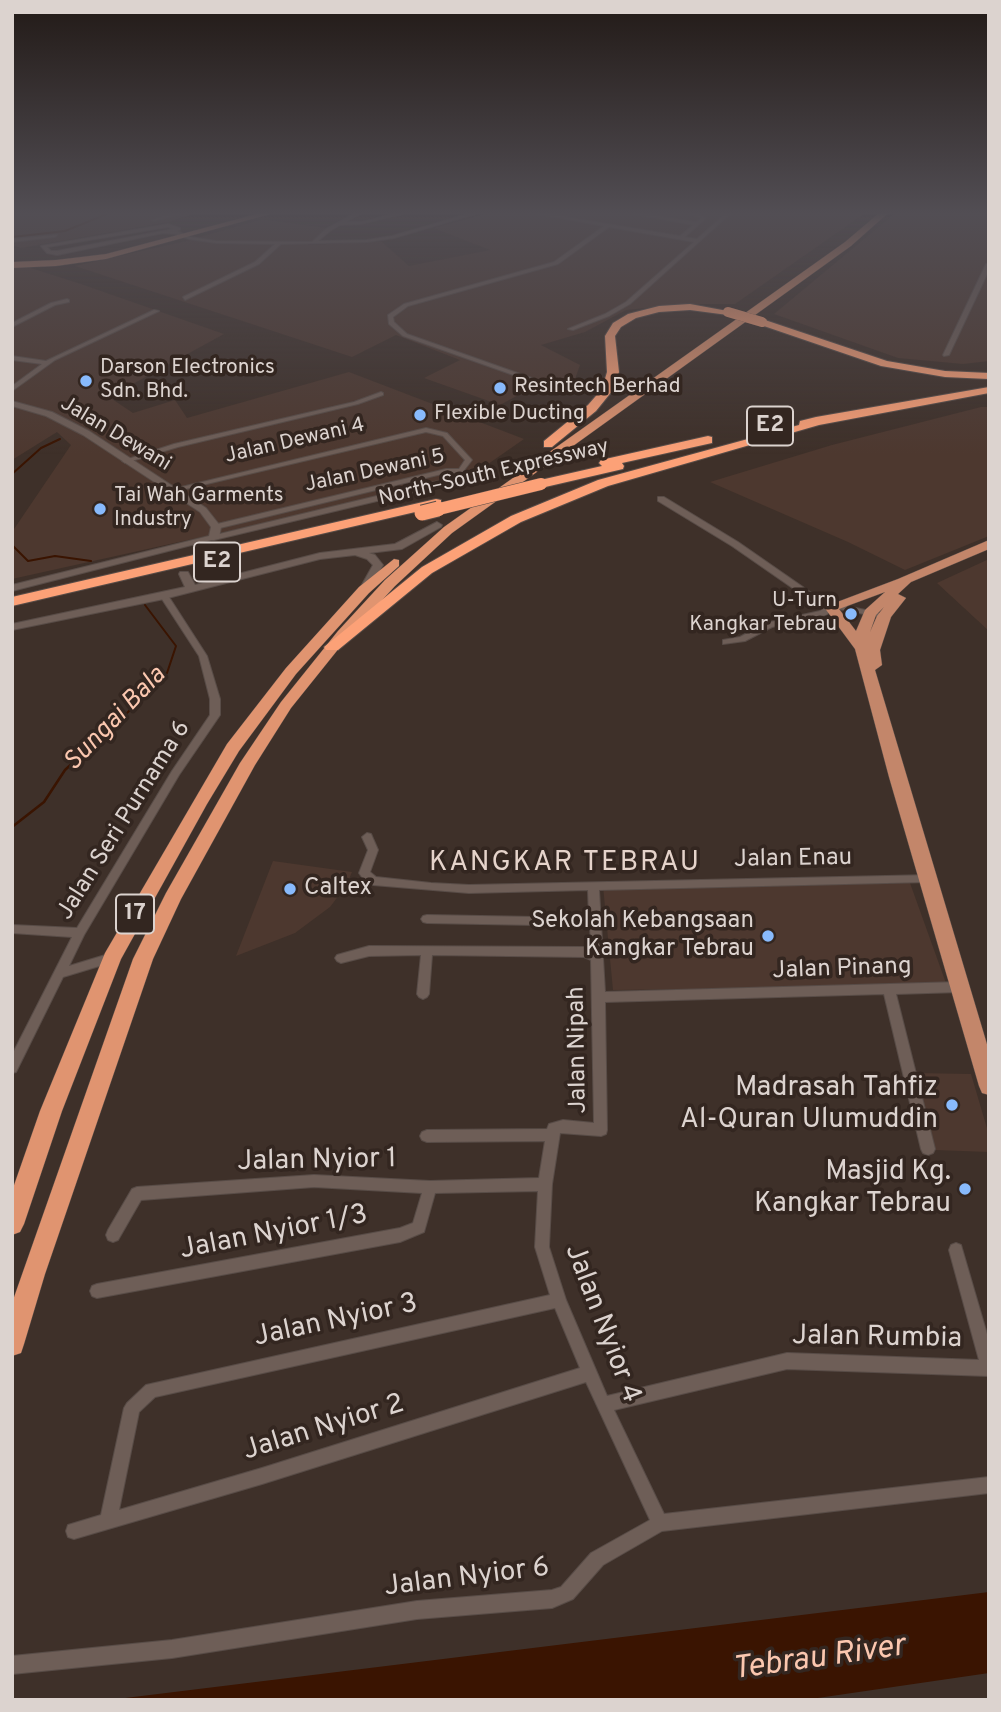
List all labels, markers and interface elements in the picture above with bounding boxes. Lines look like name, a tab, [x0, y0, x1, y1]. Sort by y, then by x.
place label: Darson Electronics Sdn. Bhd.	[100, 356, 275, 406]
marker: Darson Electronics Sdn. Bhd.	[78, 373, 94, 389]
place label: Resintech Berhad	[514, 375, 681, 401]
marker: Resintech Berhad	[492, 380, 508, 396]
street label: Jalan Dewani	[55, 392, 175, 478]
place label: Flexible Ducting	[434, 402, 585, 428]
road number: E2	[747, 406, 793, 446]
marker: Flexible Ducting	[412, 407, 428, 423]
street label: Jalan Dewani 4	[223, 414, 367, 470]
street label: North–South Expressway	[377, 435, 611, 513]
street label: Jalan Dewani 5	[303, 445, 447, 499]
place label: Tai Wah Garments Industry	[114, 484, 284, 534]
marker: Tai Wah Garments Industry	[92, 501, 108, 517]
road number: E2	[194, 542, 240, 582]
place label: U-Turn Kangkar Tebrau	[689, 589, 837, 639]
marker: U-Turn Kangkar Tebrau	[843, 606, 859, 622]
water label: Sungai Bala	[58, 661, 174, 779]
street label: Jalan Seri Purnama 6	[52, 716, 198, 926]
street label: Jalan Enau	[734, 845, 852, 875]
district label: KANGKAR TEBRAU	[431, 847, 699, 881]
place label: Caltex	[304, 875, 372, 903]
marker: Caltex	[282, 881, 298, 897]
road number: 17	[116, 894, 154, 934]
place label: Sekolah Kebangsaan Kangkar Tebrau	[531, 908, 754, 964]
marker: Sekolah Kebangsaan Kangkar Tebrau	[760, 928, 776, 944]
street label: Jalan Pinang	[772, 953, 912, 987]
street label: Jalan Nipah	[563, 986, 595, 1114]
place label: Madrasah Tahfiz Al-Quran Ulumuddin	[680, 1072, 938, 1138]
marker: Madrasah Tahfiz Al-Quran Ulumuddin	[944, 1097, 960, 1113]
street label: Jalan Nyior 1	[237, 1144, 397, 1180]
place label: Masjid Kg. Kangkar Tebrau	[754, 1156, 951, 1222]
marker: Masjid Kg. Kangkar Tebrau	[957, 1181, 973, 1197]
street label: Jalan Nyior 1/3	[177, 1199, 371, 1269]
street label: Jalan Nyior 4	[555, 1240, 647, 1408]
street label: Jalan Nyior 3	[251, 1288, 421, 1356]
street label: Jalan Rumbia	[792, 1321, 962, 1357]
street label: Jalan Nyior 2	[239, 1389, 409, 1469]
street label: Jalan Nyior 6	[382, 1552, 552, 1606]
water label: Tebrau River	[730, 1629, 908, 1691]

